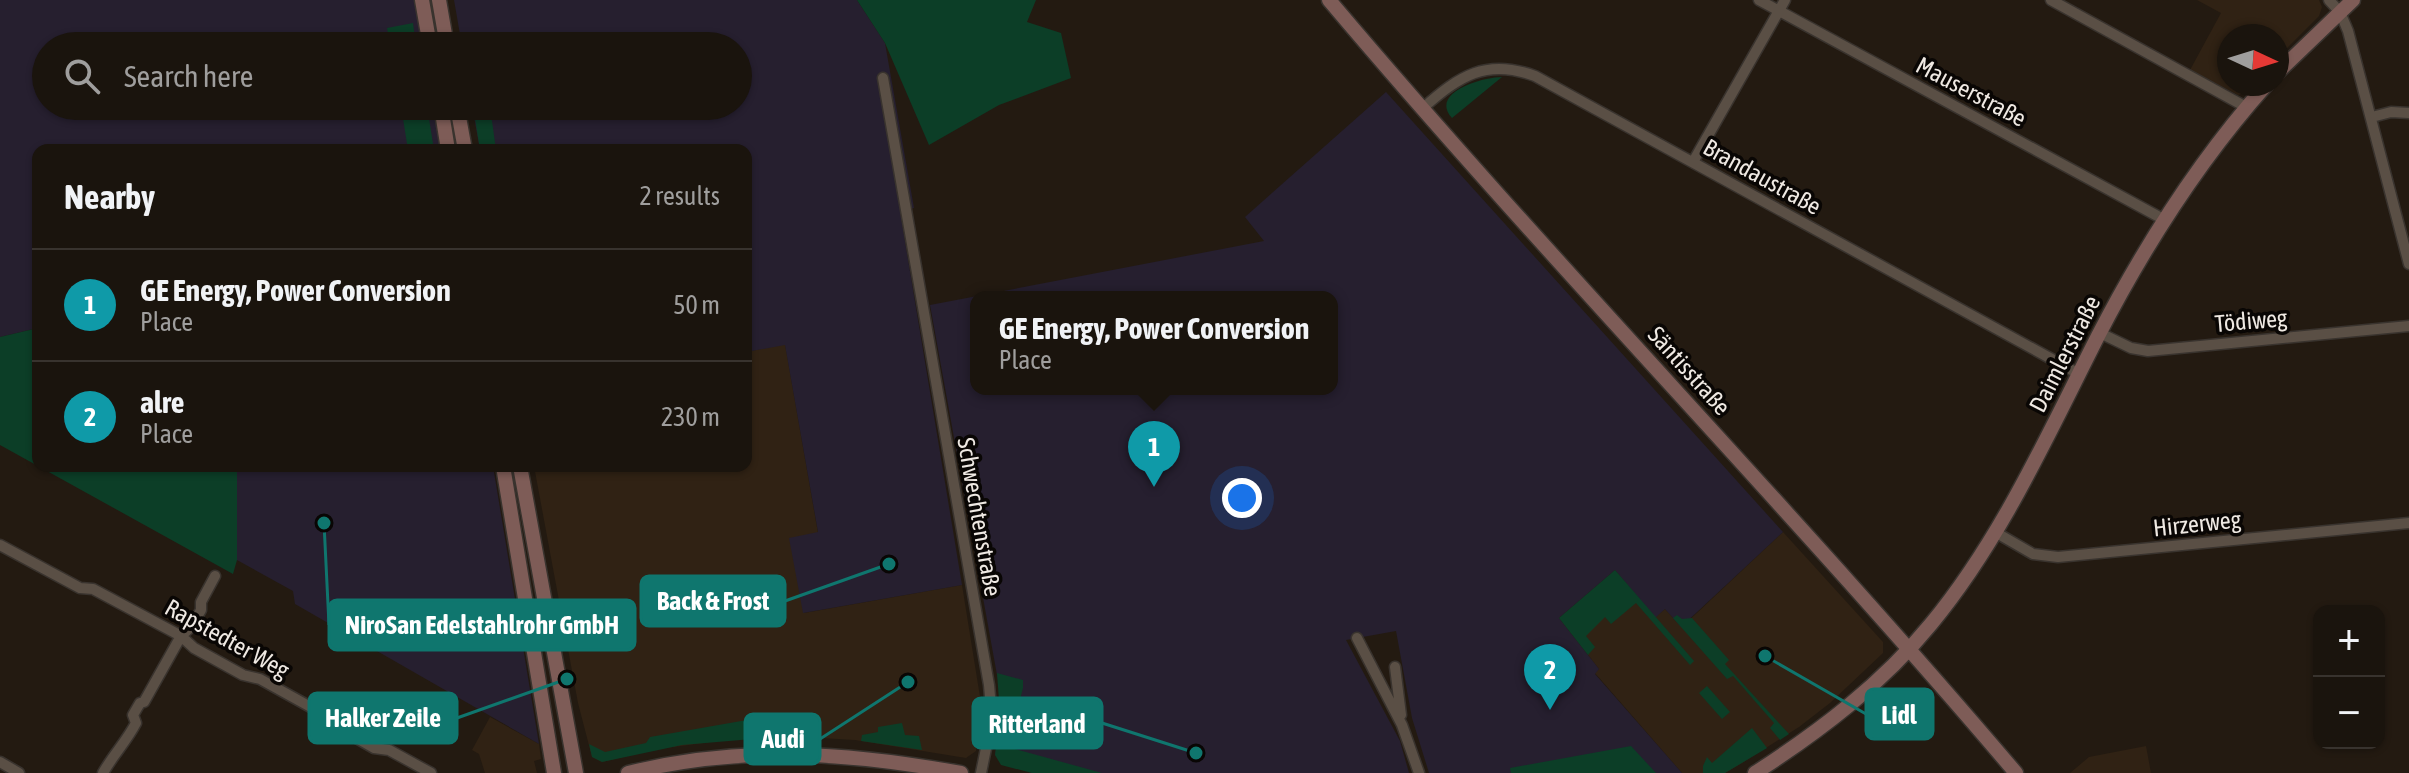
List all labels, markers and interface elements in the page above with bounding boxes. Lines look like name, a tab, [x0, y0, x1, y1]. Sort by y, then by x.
north arrow	[2217, 24, 2289, 96]
search box	[32, 32, 752, 120]
street label: Mauserstraße	[1912, 51, 2031, 132]
icon: search	[60, 54, 104, 98]
text: Search here	[124, 59, 253, 93]
street label: Brandaustraße	[1699, 133, 1826, 220]
text: Nearby	[64, 177, 155, 216]
text: 2 results	[639, 181, 720, 211]
text: GE Energy, Power Conversion	[140, 273, 451, 307]
text: 1	[84, 290, 96, 320]
text: 50 m	[673, 290, 720, 320]
popup	[970, 291, 1338, 395]
street label: Daimlerstraße	[2024, 291, 2105, 416]
street label: Tödiweg	[2214, 304, 2289, 337]
text: Place	[140, 307, 193, 337]
text: GE Energy, Power Conversion	[999, 311, 1309, 345]
street label: Säntisstraße	[1643, 321, 1736, 420]
text: Place	[999, 345, 1052, 375]
text: alre	[140, 385, 184, 419]
text: 2	[84, 402, 96, 432]
text: 230 m	[661, 402, 720, 432]
text: Place	[140, 419, 193, 449]
pin: 1	[1128, 421, 1180, 487]
street label: Schwechtenstraße	[952, 436, 1007, 598]
your location	[1222, 478, 1262, 518]
street label: Hirzerweg	[2152, 505, 2243, 542]
callout: Back & Frost	[641, 576, 785, 626]
text: Back & Frost	[657, 586, 770, 616]
street label: Rapstedter Weg	[160, 593, 295, 684]
callout: NiroSan Edelstahlrohr GmbH	[329, 600, 635, 650]
map controls	[2313, 605, 2385, 749]
button: +	[2313, 605, 2385, 677]
text: NiroSan Edelstahlrohr GmbH	[345, 610, 619, 640]
pin: 2	[1524, 644, 1576, 710]
button: −	[2313, 677, 2385, 749]
callout: Lidl	[1866, 689, 1933, 739]
callout: Halker Zeile	[309, 693, 457, 743]
callout: Ritterland	[973, 698, 1102, 748]
text: Lidl	[1881, 700, 1918, 730]
text: Halker Zeile	[325, 703, 441, 733]
text: Ritterland	[988, 709, 1086, 739]
callout: Audi	[745, 714, 820, 764]
text: Audi	[760, 724, 805, 754]

